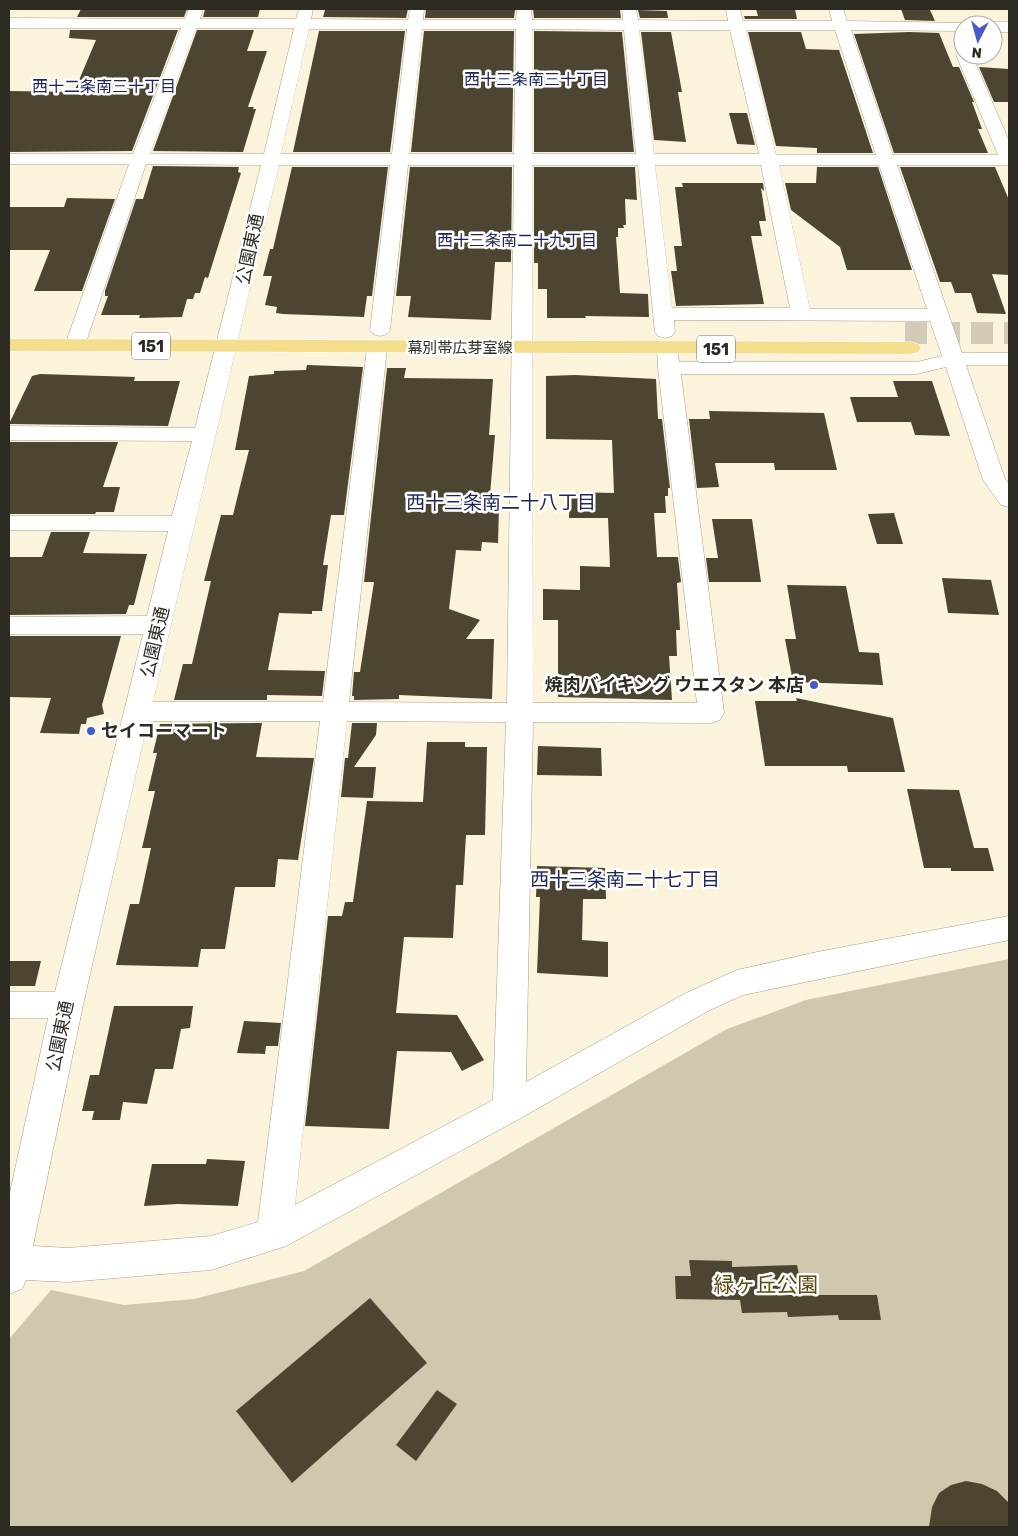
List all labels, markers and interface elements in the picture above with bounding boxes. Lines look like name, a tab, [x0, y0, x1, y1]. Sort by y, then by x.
north arrow	[953, 15, 1003, 65]
text: N	[971, 43, 983, 61]
district label: 西十三条南三十丁目	[464, 70, 608, 89]
district label: 西十二条南三十丁目	[32, 77, 176, 96]
street label: 公園東通	[232, 211, 268, 287]
district label: 西十三条南二十九丁目	[437, 231, 597, 250]
road number: 151	[132, 332, 170, 360]
road number: 151	[697, 336, 735, 362]
street label: 幕別帯広芽室線	[407, 339, 513, 357]
district label: 西十三条南二十八丁目	[406, 491, 596, 514]
street label: 公園東通	[136, 604, 174, 680]
place label: 焼肉バイキング ウエスタン 本店	[545, 674, 804, 696]
marker: 焼肉バイキング ウエスタン 本店	[808, 679, 820, 691]
place label: セイコーマート	[101, 720, 227, 742]
marker: セイコーマート	[85, 725, 97, 737]
district label: 西十三条南二十七丁目	[530, 868, 720, 891]
street label: 公園東通	[42, 998, 78, 1074]
park label: 緑ヶ丘公園	[714, 1272, 819, 1297]

